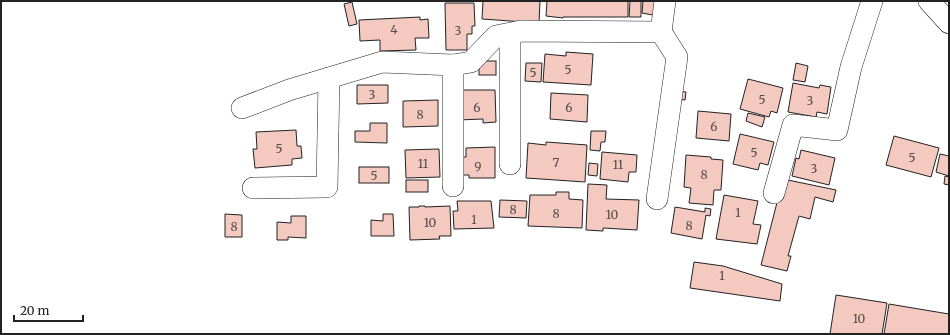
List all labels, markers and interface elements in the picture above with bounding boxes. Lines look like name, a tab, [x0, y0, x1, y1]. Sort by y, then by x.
house number: 4	[390, 22, 398, 37]
house number: 3	[455, 23, 462, 38]
house number: 5	[564, 62, 572, 77]
house number: 5	[529, 65, 537, 80]
house number: 3	[369, 87, 376, 102]
house number: 5	[758, 92, 766, 107]
house number: 3	[807, 93, 814, 108]
house number: 6	[473, 100, 481, 115]
house number: 6	[565, 100, 573, 115]
house number: 8	[416, 107, 424, 122]
house number: 6	[710, 119, 718, 134]
house number: 5	[275, 141, 283, 156]
house number: 5	[750, 145, 758, 160]
house number: 5	[908, 150, 916, 165]
house number: 7	[553, 155, 560, 170]
house number: 11	[418, 156, 429, 171]
house number: 11	[613, 157, 624, 172]
house number: 9	[474, 159, 482, 174]
house number: 3	[811, 161, 818, 176]
house number: 8	[700, 167, 708, 182]
house number: 5	[370, 168, 378, 183]
house number: 8	[509, 202, 517, 217]
house number: 1	[735, 205, 741, 220]
house number: 8	[552, 206, 560, 221]
house number: 10	[606, 207, 619, 222]
house number: 1	[471, 212, 477, 227]
house number: 10	[424, 215, 437, 230]
house number: 8	[685, 218, 693, 233]
house number: 8	[230, 219, 238, 234]
house number: 1	[719, 268, 725, 283]
scale bar	[14, 297, 83, 323]
text: 20 m	[20, 303, 49, 318]
house number: 10	[853, 311, 866, 326]

